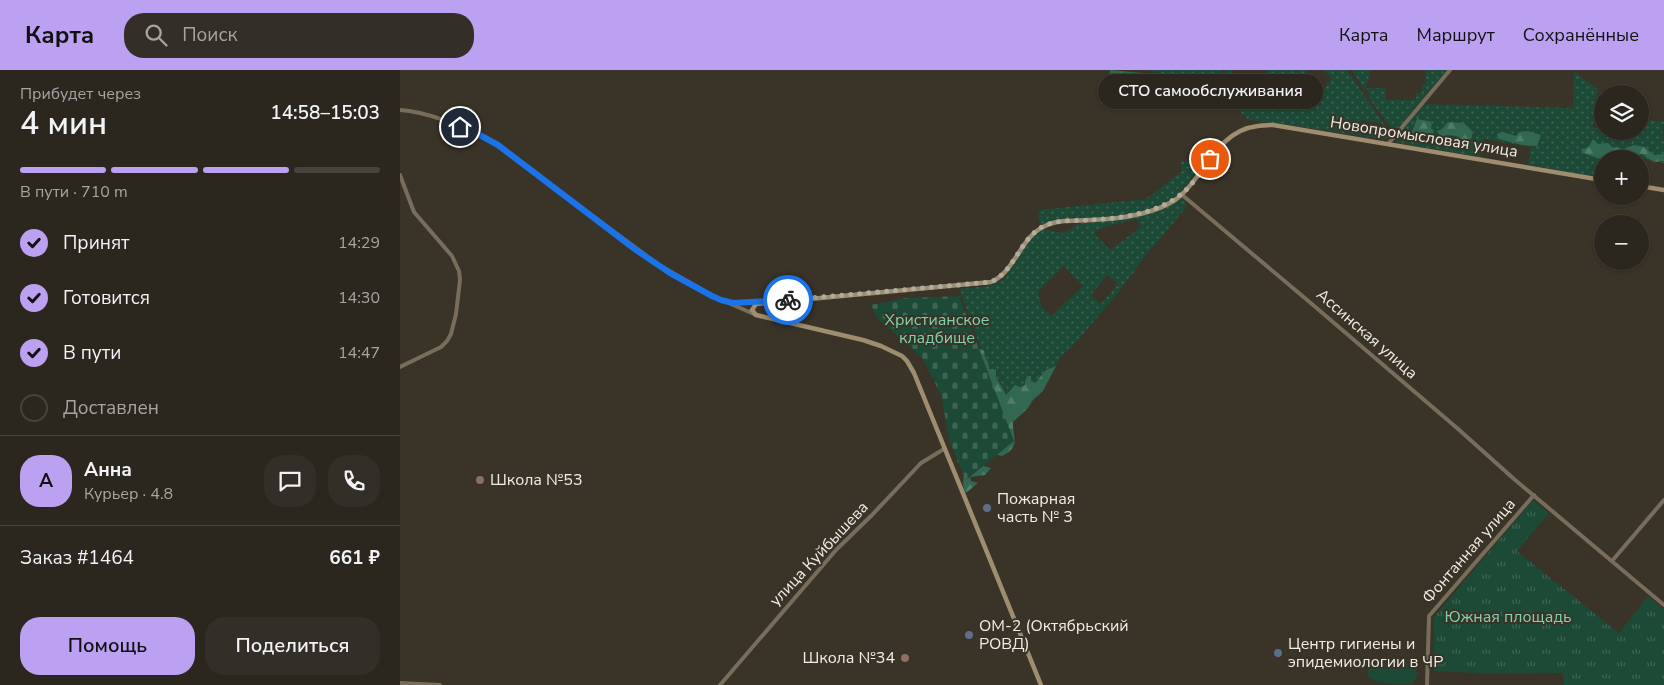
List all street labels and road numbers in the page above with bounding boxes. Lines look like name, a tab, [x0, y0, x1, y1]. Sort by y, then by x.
street label: Новопромысловая улица	[1329, 111, 1519, 163]
street label: Ассинская улица	[1312, 284, 1422, 384]
street label: Фонтанная улица	[1417, 494, 1521, 608]
street label: улица Куйбышева	[765, 497, 873, 611]

